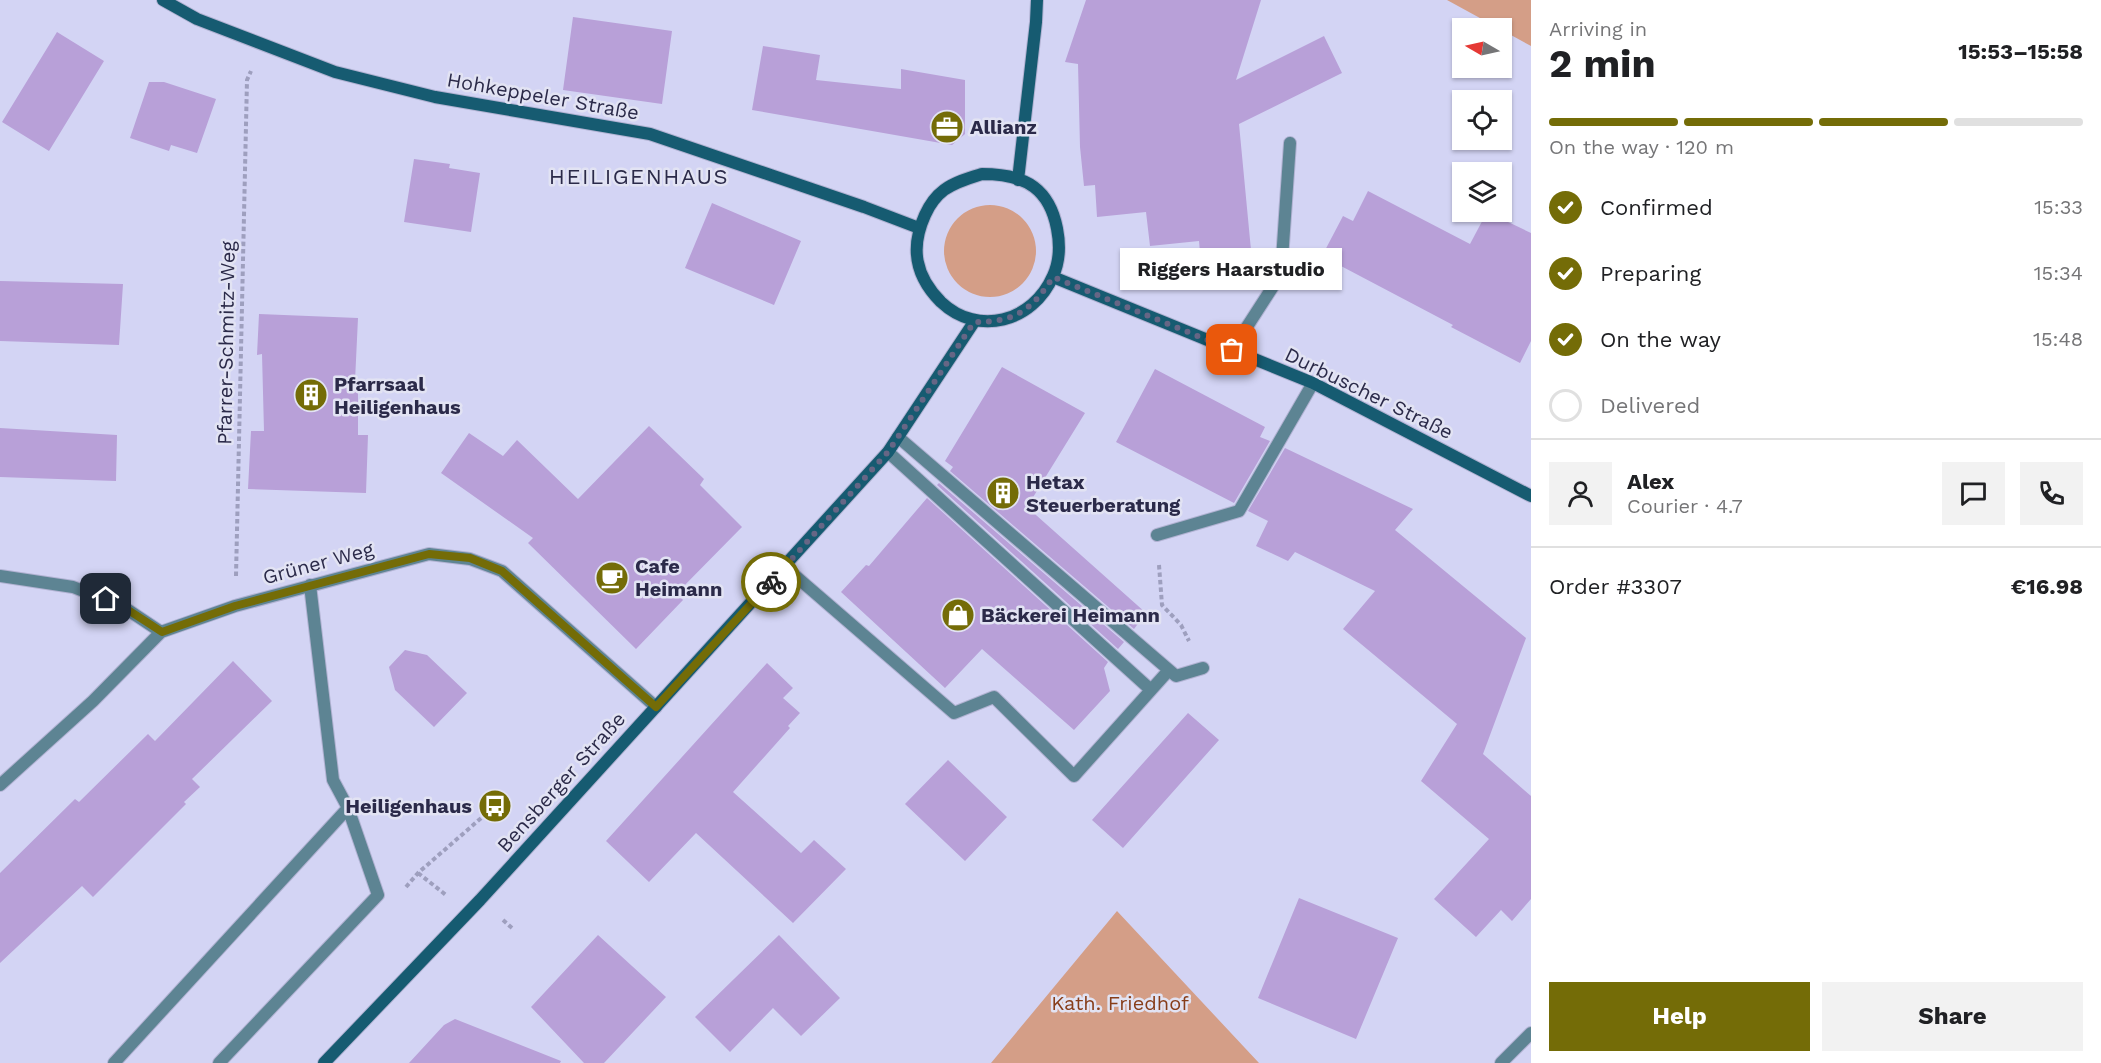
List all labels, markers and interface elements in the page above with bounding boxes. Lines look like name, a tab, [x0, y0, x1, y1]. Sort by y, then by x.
text: Arriving in	[1549, 17, 1647, 41]
north arrow	[1452, 18, 1512, 78]
map controls	[1452, 18, 1512, 222]
text: 15:53–15:58	[1958, 39, 2083, 64]
text: 2 min	[1549, 41, 1656, 86]
street label: Hohkeppeler Straße	[445, 67, 641, 125]
button: locate	[1452, 90, 1512, 150]
office icon: Allianz	[929, 109, 965, 145]
place label: Allianz	[970, 115, 1037, 139]
text: On the way · 120 m	[1549, 135, 1734, 159]
button: layers	[1452, 162, 1512, 222]
district label: HEILIGENHAUS	[549, 164, 729, 189]
icon: check	[1549, 191, 1582, 224]
text: Confirmed	[1600, 195, 1713, 220]
text: 15:33	[2034, 195, 2083, 219]
street label: Pfarrer-Schmitz-Weg	[212, 240, 240, 445]
callout: Riggers Haarstudio	[1121, 248, 1343, 290]
text: Riggers Haarstudio	[1137, 257, 1325, 281]
icon: check	[1549, 257, 1582, 290]
text: Preparing	[1600, 261, 1701, 286]
text: 15:34	[2034, 261, 2083, 285]
icon: check	[1549, 323, 1582, 356]
pin	[1206, 324, 1257, 375]
text: On the way	[1600, 327, 1721, 352]
text: 15:48	[2033, 327, 2083, 351]
icon: bag	[1215, 333, 1248, 366]
street label: Durbuscher Straße	[1281, 342, 1457, 444]
place label: Pfarrsaal Heiligenhaus	[334, 372, 461, 419]
building icon: Pfarrsaal Heiligenhaus	[293, 377, 329, 413]
text: Delivered	[1600, 393, 1700, 418]
button: person	[1549, 462, 1612, 525]
button: chat	[1942, 462, 2005, 525]
button: phone	[2020, 462, 2083, 525]
text: Alex	[1627, 469, 1674, 494]
place label: Hetax Steuerberatung	[1026, 470, 1181, 517]
building icon: Hetax Steuerberatung	[985, 475, 1021, 511]
text: Courier · 4.7	[1627, 494, 1743, 518]
street label: Grüner Weg	[260, 537, 376, 589]
courier	[741, 552, 801, 612]
place label: Cafe Heimann	[635, 554, 722, 601]
cafe icon: Cafe Heimann	[594, 560, 630, 596]
icon: bike	[755, 566, 788, 599]
pin	[80, 573, 131, 624]
text: Order #3307	[1549, 574, 1682, 599]
text: €16.98	[2011, 574, 2083, 599]
icon: home	[89, 582, 122, 615]
shop icon: Bäckerei Heimann	[940, 597, 976, 633]
place label: Bäckerei Heimann	[981, 603, 1160, 627]
street label: Bensberger Straße	[492, 707, 630, 857]
bus stop icon: Heiligenhaus	[477, 788, 513, 824]
place label: Heiligenhaus	[345, 794, 472, 818]
button: Help	[1549, 982, 1810, 1051]
button: Share	[1822, 982, 2083, 1051]
park label: Kath. Friedhof	[1051, 991, 1189, 1015]

